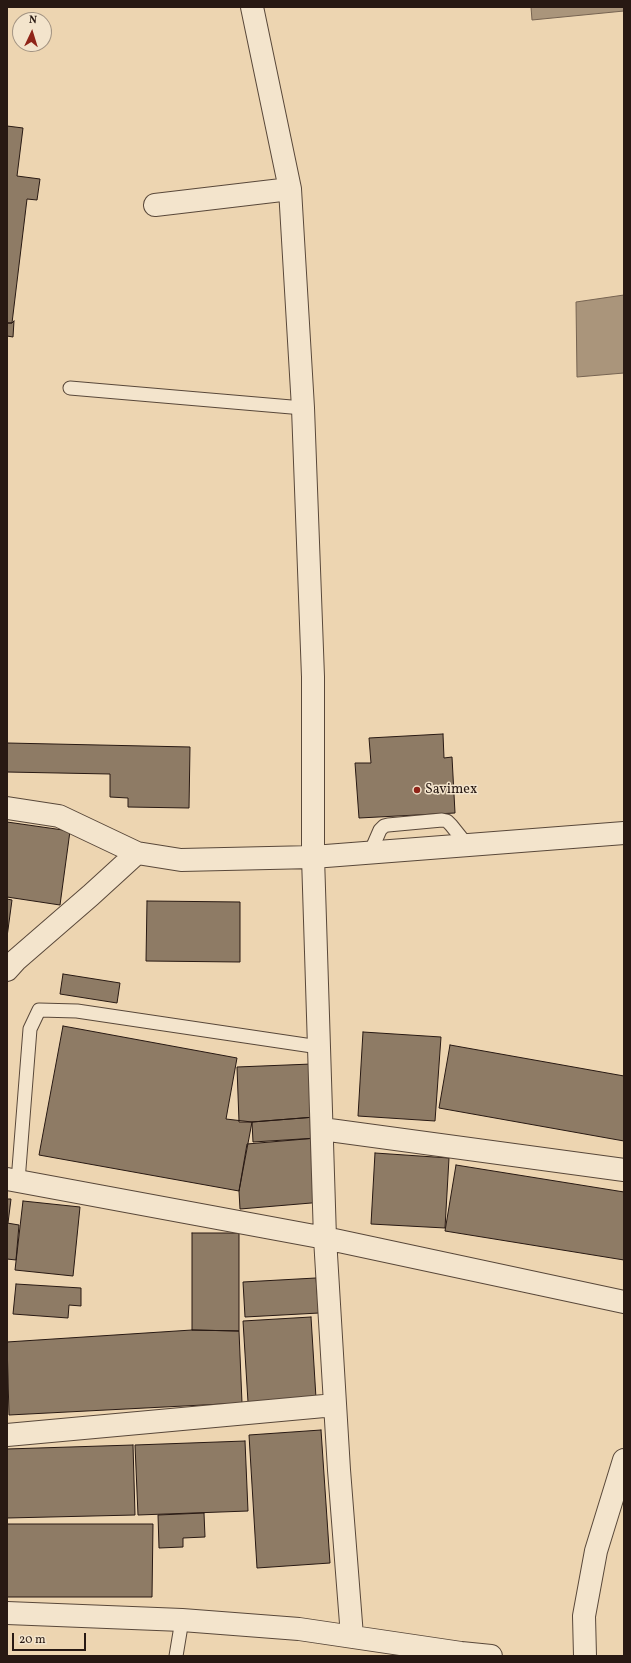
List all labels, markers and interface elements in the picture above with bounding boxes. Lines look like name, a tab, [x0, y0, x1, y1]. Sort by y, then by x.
north arrow	[12, 12, 52, 52]
text: N	[28, 13, 37, 28]
place label: Savimex	[425, 782, 477, 798]
marker: Savimex	[412, 785, 422, 795]
scale bar	[14, 1625, 88, 1651]
text: 20 m	[19, 1632, 46, 1648]

